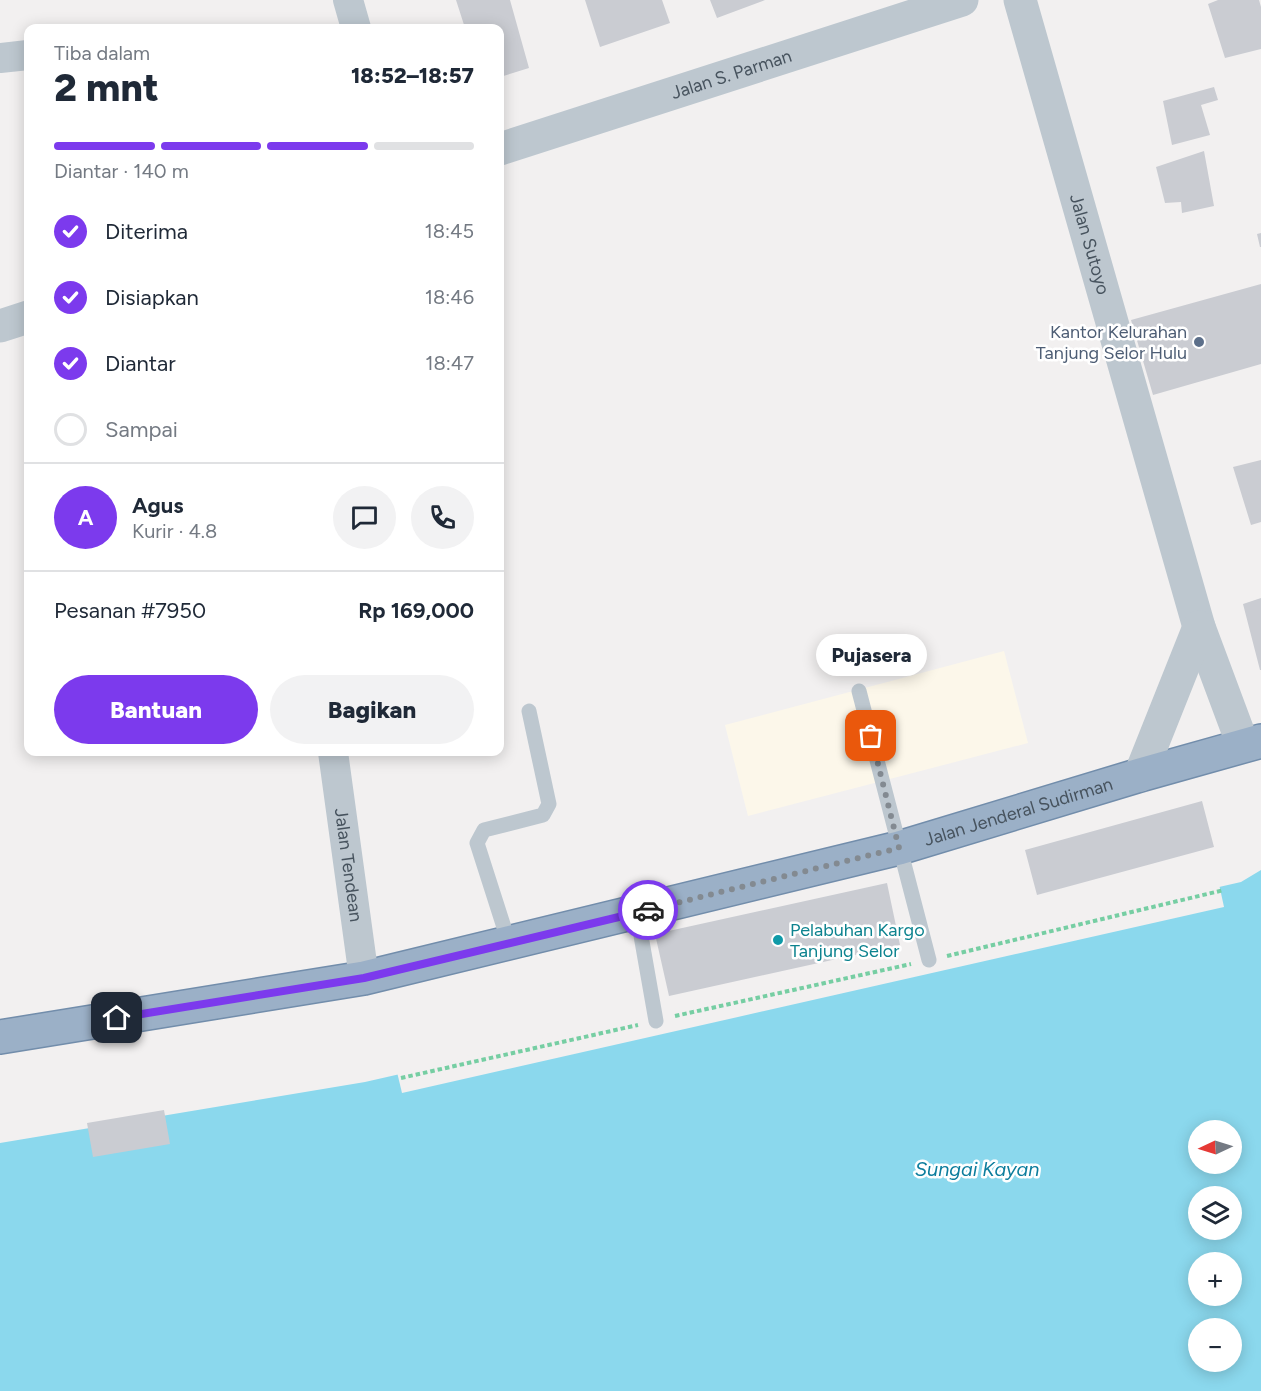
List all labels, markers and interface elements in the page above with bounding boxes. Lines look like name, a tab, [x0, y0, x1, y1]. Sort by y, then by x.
text: Tiba dalam	[54, 41, 150, 65]
street label: Jalan S. Parman	[668, 45, 794, 104]
text: 18:52–18:57	[351, 62, 474, 89]
text: 2 mnt	[54, 64, 159, 111]
text: Diantar · 140 m	[54, 159, 189, 183]
street label: Jalan Sutoyo	[1065, 191, 1115, 297]
icon: check	[54, 215, 87, 248]
text: Diterima	[105, 218, 188, 245]
text: 18:45	[424, 219, 474, 243]
icon: check	[54, 281, 87, 314]
text: Disiapkan	[105, 284, 199, 311]
text: 18:46	[425, 285, 474, 309]
place label: Kantor Kelurahan Tanjung Selor Hulu	[1036, 321, 1187, 364]
marker: Kantor Kelurahan Tanjung Selor Hulu	[1192, 335, 1206, 349]
icon: check	[54, 347, 87, 380]
text: Diantar	[105, 350, 176, 377]
text: 18:47	[425, 351, 474, 375]
text: Sampai	[105, 416, 178, 443]
button: chat	[333, 486, 396, 549]
button: phone	[411, 486, 474, 549]
text: Agus	[132, 492, 183, 519]
text: A	[78, 504, 93, 531]
text: Kurir · 4.8	[132, 519, 217, 543]
text: Pesanan #7950	[54, 597, 206, 624]
text: Rp 169,000	[358, 597, 474, 624]
callout: Pujasera	[816, 634, 926, 676]
text: Pujasera	[831, 643, 912, 667]
button: Bantuan	[54, 675, 258, 744]
button: Bagikan	[270, 675, 474, 744]
pin	[845, 710, 896, 761]
icon: bag	[854, 719, 887, 752]
street label: Jalan Jenderal Sudirman	[921, 773, 1115, 851]
street label: Jalan Tendean	[330, 807, 367, 923]
courier	[618, 880, 678, 940]
icon: car	[632, 894, 665, 927]
place label: Pelabuhan Kargo Tanjung Selor	[790, 919, 925, 962]
marker: Pelabuhan Kargo Tanjung Selor	[771, 933, 785, 947]
pin	[91, 992, 142, 1043]
icon: home	[100, 1001, 133, 1034]
north arrow	[1188, 1120, 1242, 1174]
map controls	[1188, 1120, 1242, 1372]
water label: Sungai Kayan	[915, 1157, 1039, 1181]
button: layers	[1188, 1186, 1242, 1240]
button: +	[1188, 1252, 1242, 1306]
button: −	[1188, 1318, 1242, 1372]

